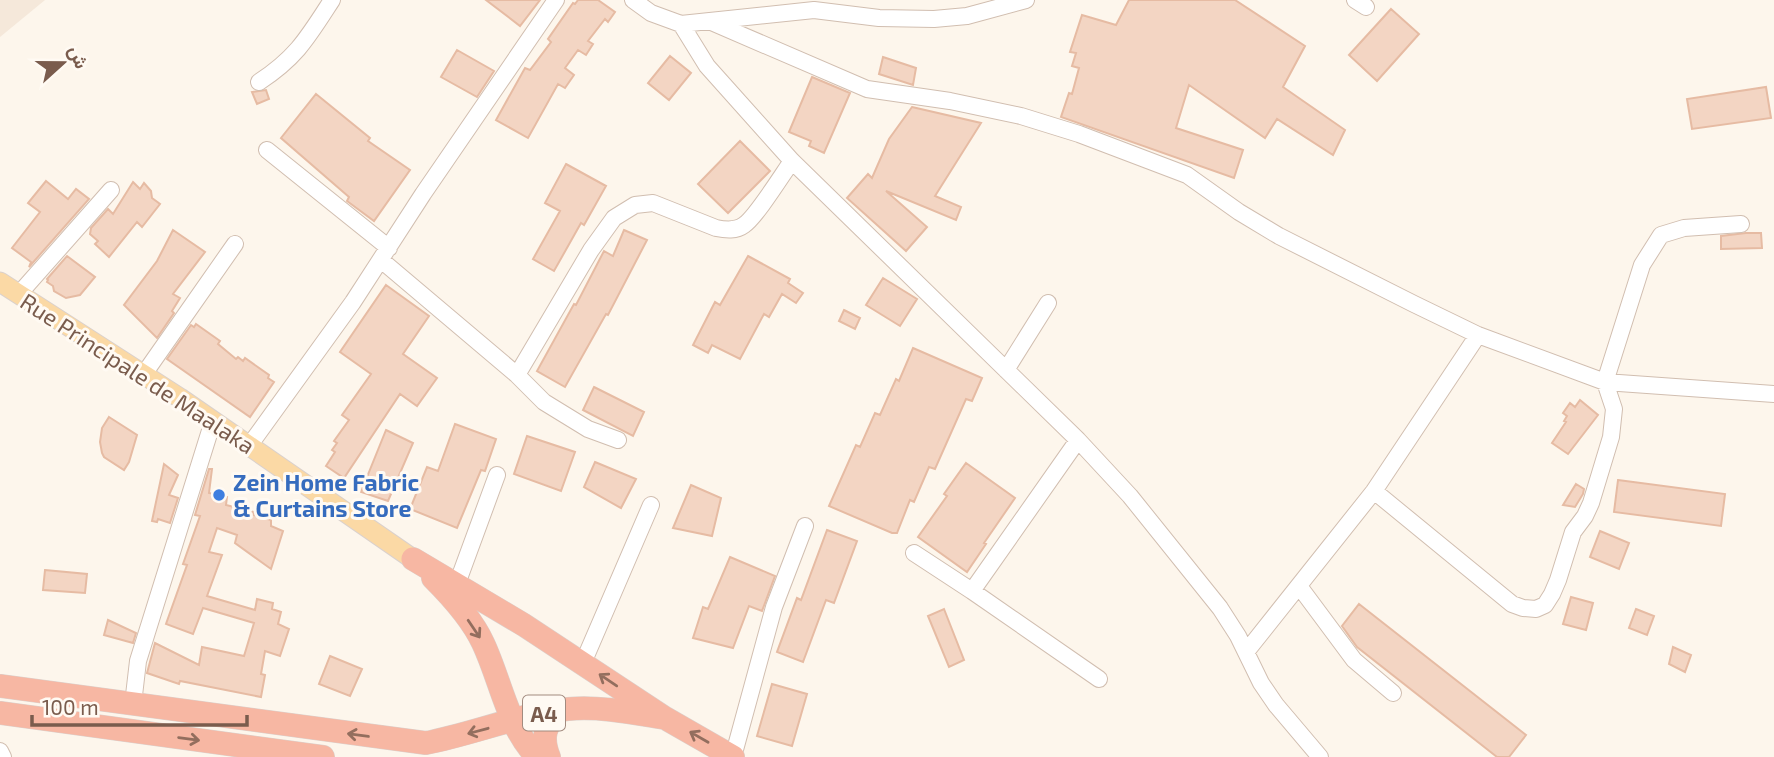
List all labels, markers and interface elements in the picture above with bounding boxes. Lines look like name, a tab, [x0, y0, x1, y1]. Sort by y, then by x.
north arrow	[28, 28, 98, 98]
text: ش	[64, 42, 94, 72]
street label: Rue Principale de Maalaka	[16, 287, 260, 459]
place label: Zein Home Fabric & Curtains Store	[233, 468, 420, 522]
marker: Zein Home Fabric & Curtains Store	[211, 487, 227, 503]
one-way arrow	[467, 618, 481, 638]
one-way arrow	[599, 673, 618, 687]
scale bar	[32, 684, 247, 728]
text: 100 m	[42, 694, 99, 719]
road number: A4	[523, 696, 565, 730]
one-way arrow	[467, 726, 489, 739]
one-way arrow	[347, 729, 370, 742]
one-way arrow	[689, 730, 709, 744]
one-way arrow	[177, 733, 200, 746]

